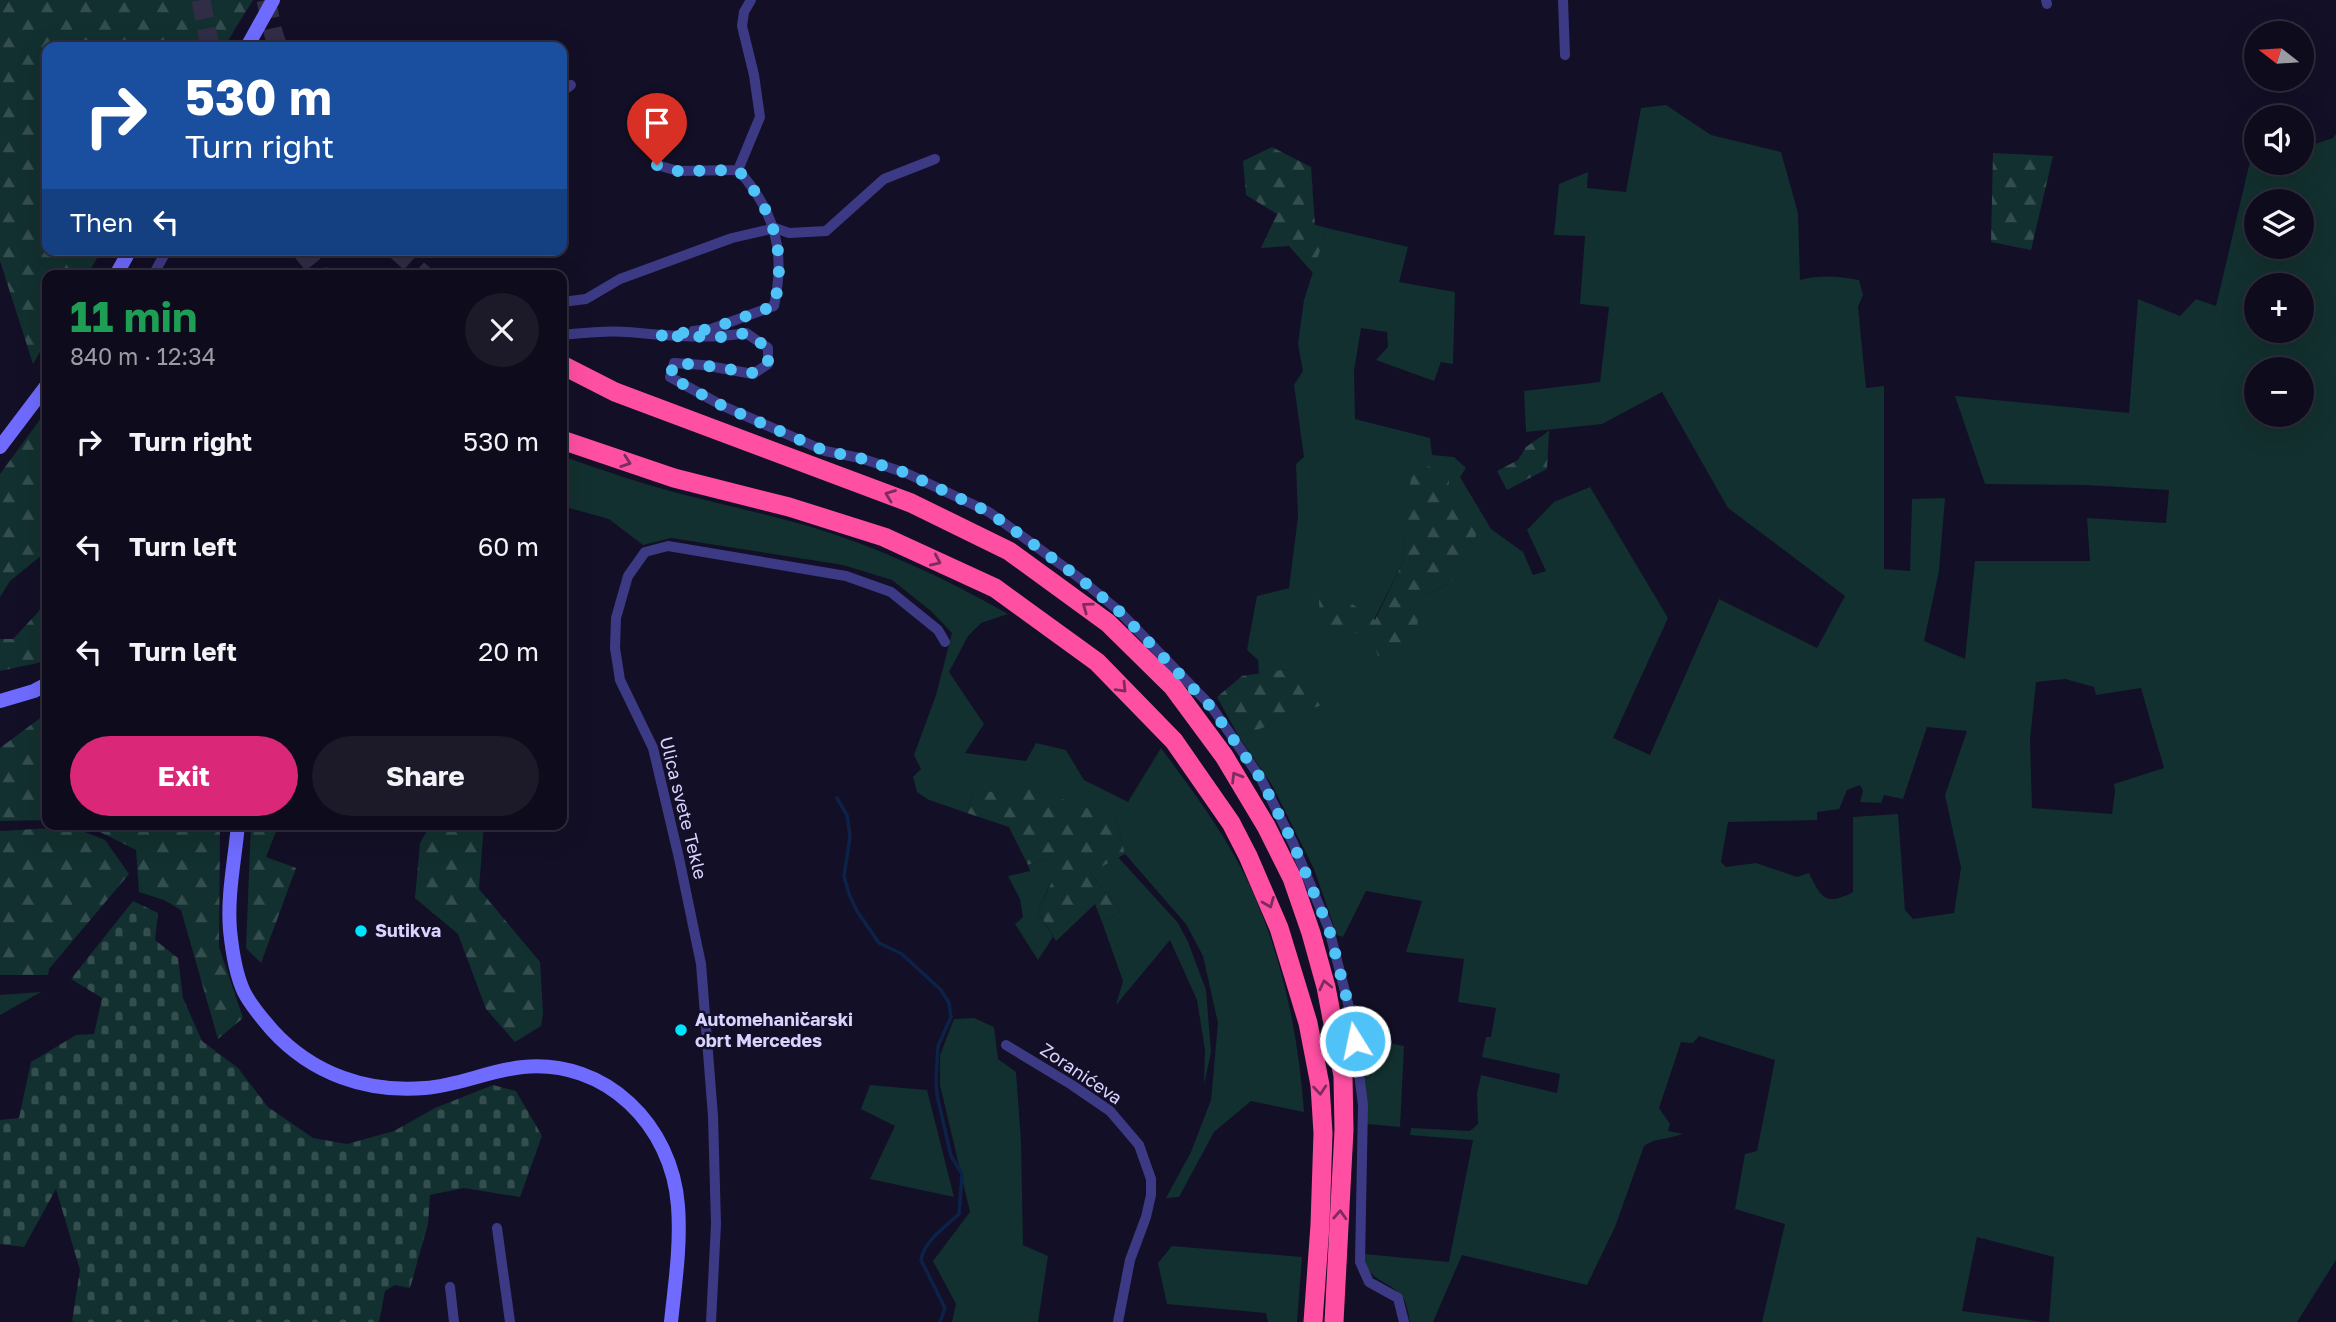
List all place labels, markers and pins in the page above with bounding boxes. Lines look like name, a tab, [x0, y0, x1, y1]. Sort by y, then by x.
pin	[627, 93, 687, 165]
place label: Sutikva	[375, 919, 441, 941]
marker: Sutikva	[353, 923, 369, 939]
place label: Automehaničarski obrt Mercedes	[695, 1008, 853, 1051]
marker: Automehaničarski obrt Mercedes	[673, 1022, 689, 1038]

